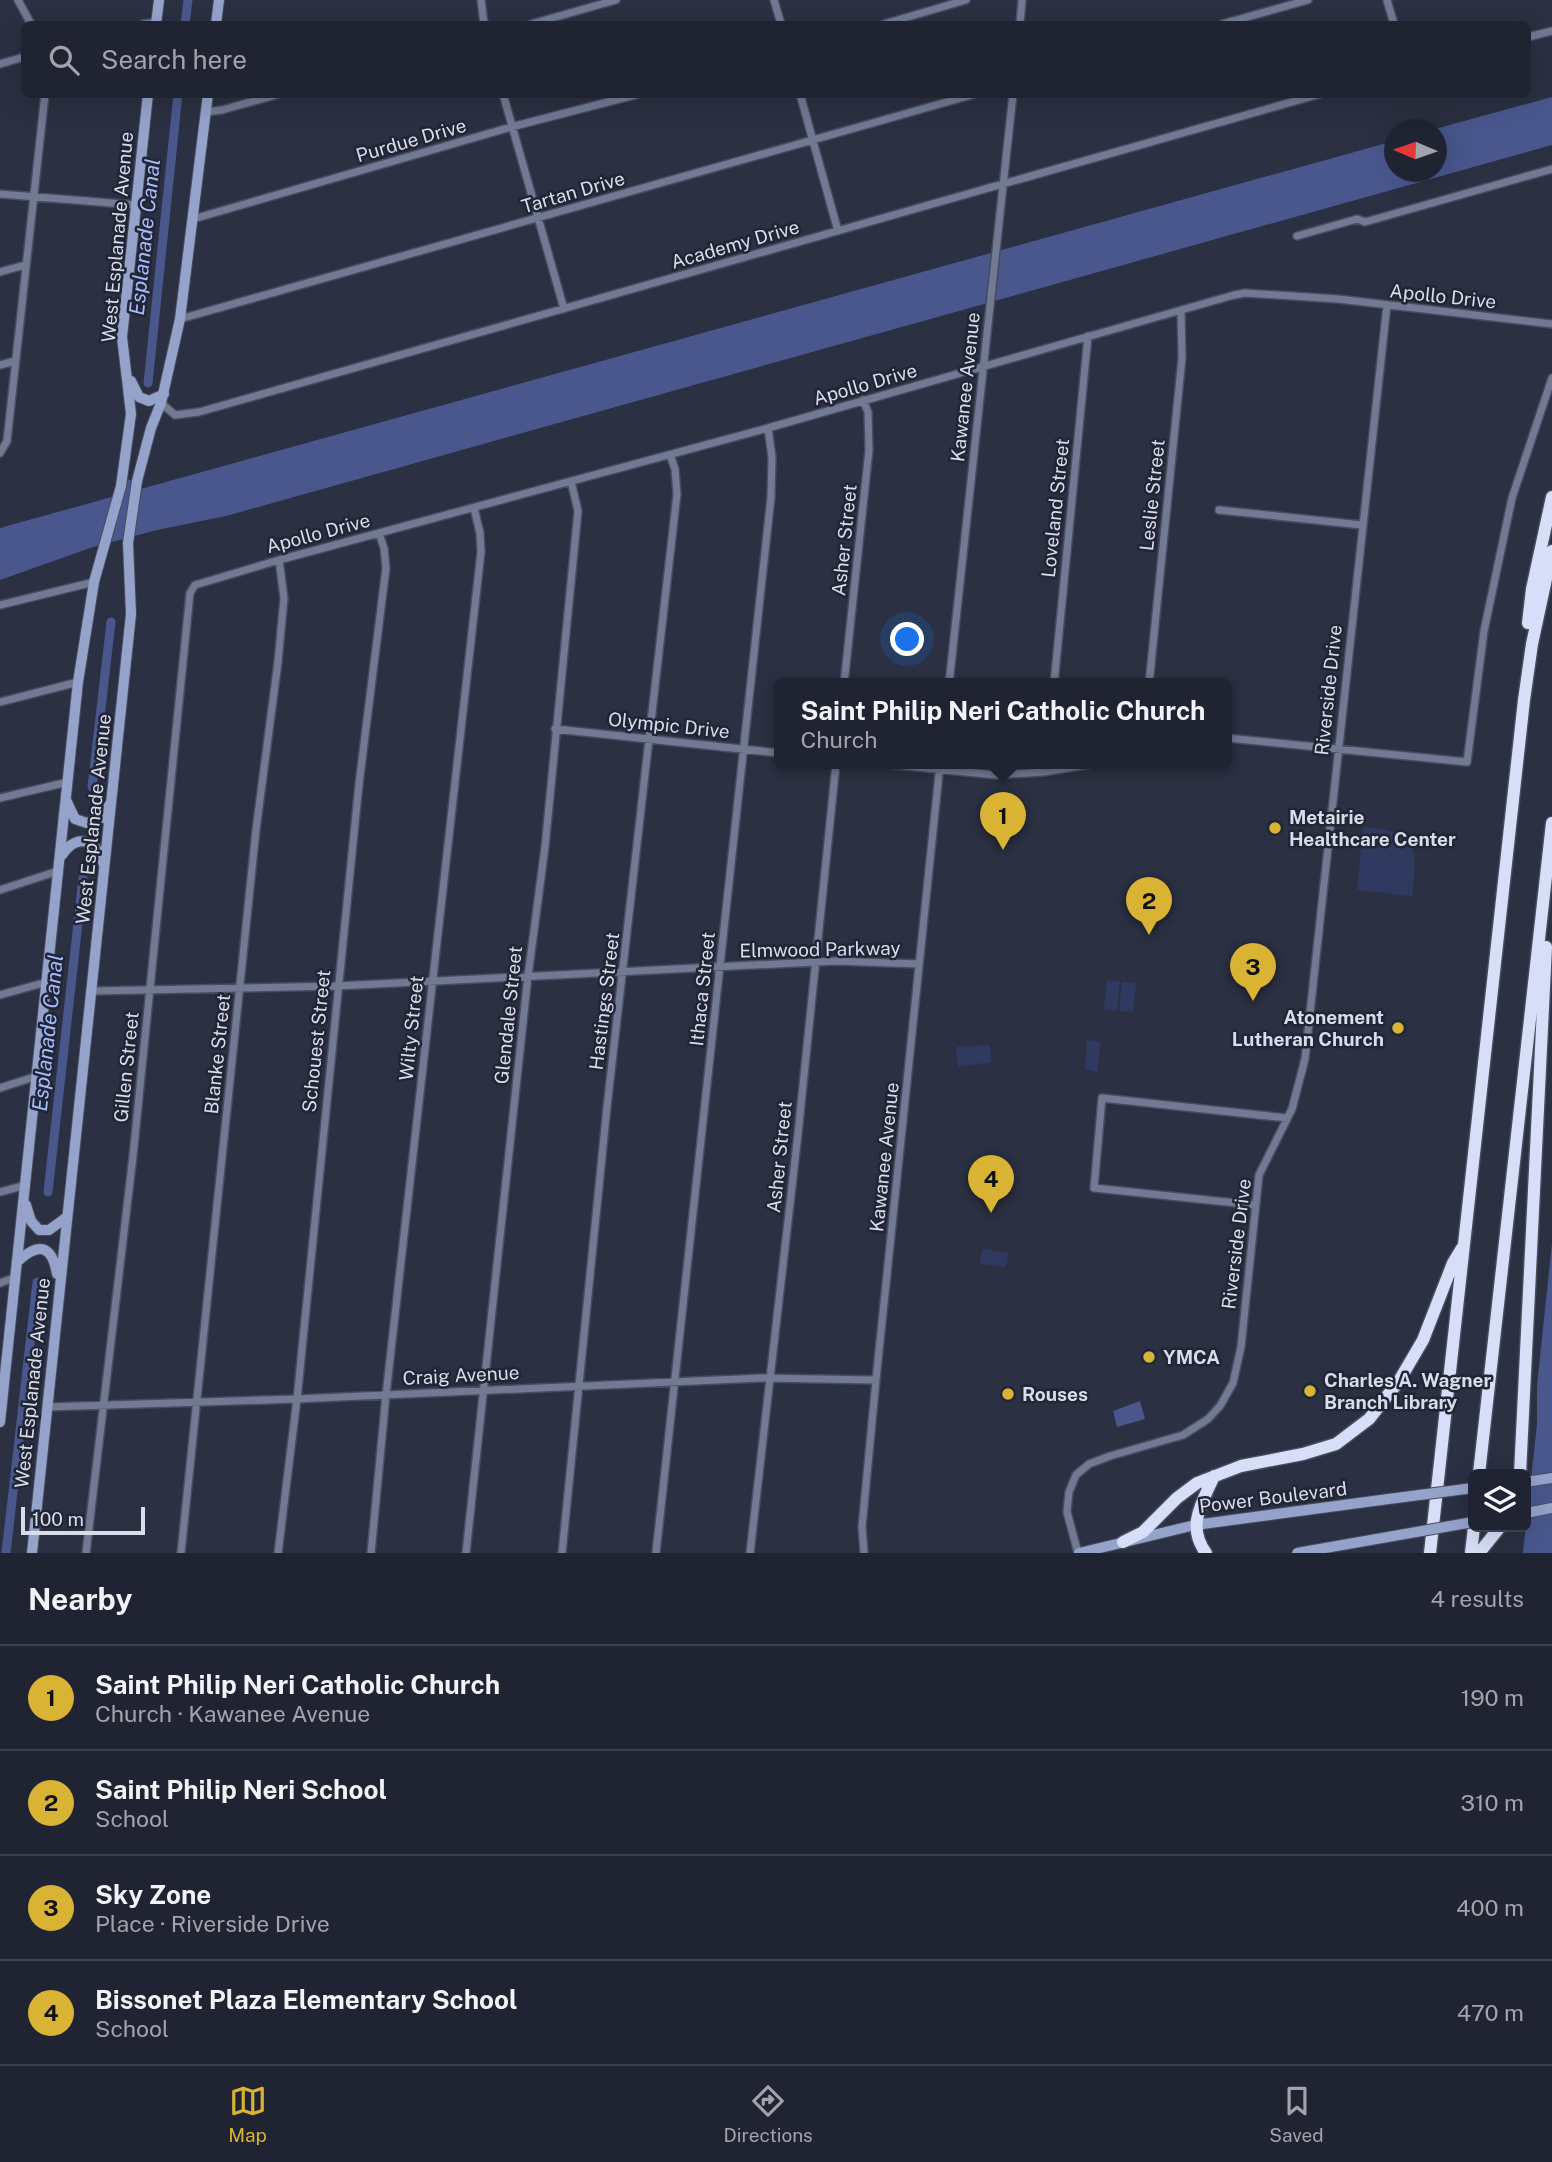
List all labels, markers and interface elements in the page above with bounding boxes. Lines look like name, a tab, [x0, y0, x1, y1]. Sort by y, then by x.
search box	[21, 21, 1531, 98]
icon: search	[45, 41, 83, 79]
text: Search here	[101, 44, 247, 75]
street label: Purdue Drive	[353, 114, 469, 166]
north arrow	[1384, 119, 1447, 182]
street label: West Esplanade Avenue	[97, 131, 137, 343]
water label: Esplanade Canal	[124, 157, 165, 317]
street label: Tartan Drive	[519, 167, 627, 217]
street label: Academy Drive	[668, 215, 802, 273]
street label: Apollo Drive	[1389, 279, 1497, 313]
street label: Kawanee Avenue	[946, 311, 984, 463]
street label: Apollo Drive	[811, 359, 919, 409]
street label: Loveland Street	[1037, 437, 1073, 579]
street label: Leslie Street	[1135, 438, 1169, 552]
street label: Asher Street	[827, 483, 861, 597]
street label: Apollo Drive	[263, 509, 373, 557]
your location	[890, 622, 924, 656]
street label: Riverside Drive	[1310, 624, 1346, 756]
popup	[774, 678, 1232, 769]
text: Saint Philip Neri Catholic Church	[800, 695, 1206, 726]
street label: Olympic Drive	[607, 708, 731, 742]
street label: West Esplanade Avenue	[71, 713, 115, 925]
text: Church	[800, 726, 877, 753]
pin: 1	[980, 792, 1026, 850]
place label: Metairie Healthcare Center	[1289, 806, 1456, 850]
marker: Metairie Healthcare Center	[1267, 820, 1283, 836]
pin: 2	[1126, 877, 1172, 935]
street label: Hastings Street	[585, 931, 623, 1071]
street label: Ithaca Street	[685, 931, 719, 1047]
street label: Elmwood Parkway	[739, 937, 901, 961]
pin: 3	[1230, 943, 1276, 1001]
street label: Glendale Street	[490, 945, 526, 1085]
water label: Esplanade Canal	[27, 953, 68, 1113]
street label: Schouest Street	[298, 969, 334, 1113]
street label: Wilty Street	[395, 974, 427, 1082]
street label: Blanke Street	[200, 993, 234, 1115]
place label: Atonement Lutheran Church	[1232, 1006, 1384, 1050]
street label: Gillen Street	[109, 1010, 143, 1124]
marker: Atonement Lutheran Church	[1390, 1020, 1406, 1036]
street label: Kawanee Avenue	[865, 1081, 903, 1233]
street label: Asher Street	[762, 1100, 796, 1214]
pin: 4	[968, 1155, 1014, 1213]
street label: Riverside Drive	[1217, 1177, 1255, 1311]
street label: West Esplanade Avenue	[10, 1277, 54, 1489]
place label: YMCA	[1163, 1346, 1220, 1368]
marker: YMCA	[1141, 1349, 1157, 1365]
street label: Craig Avenue	[402, 1361, 520, 1389]
place label: Charles A. Wagner Branch Library	[1324, 1369, 1491, 1413]
place label: Rouses	[1022, 1383, 1088, 1405]
marker: Charles A. Wagner Branch Library	[1302, 1383, 1318, 1399]
marker: Rouses	[1000, 1386, 1016, 1402]
map controls	[1468, 1469, 1531, 1532]
button: layers	[1468, 1469, 1531, 1532]
street label: Power Boulevard	[1198, 1477, 1348, 1517]
scale bar	[21, 1504, 145, 1536]
text: 100 m	[32, 1508, 84, 1530]
text: Nearby	[28, 1581, 132, 1617]
text: 4 results	[1430, 1585, 1524, 1612]
text: Saint Philip Neri Catholic Church	[95, 1669, 500, 1700]
text: 1	[46, 1684, 56, 1711]
text: 190 m	[1461, 1684, 1524, 1711]
text: Church · Kawanee Avenue	[95, 1700, 370, 1727]
text: Saint Philip Neri School	[95, 1774, 387, 1805]
text: 2	[44, 1789, 58, 1816]
text: 310 m	[1461, 1789, 1524, 1816]
text: School	[95, 1805, 169, 1832]
text: Sky Zone	[95, 1879, 211, 1910]
text: 3	[43, 1894, 59, 1921]
text: 400 m	[1456, 1894, 1524, 1921]
text: Place · Riverside Drive	[95, 1910, 330, 1937]
text: Bissonet Plaza Elementary School	[95, 1984, 518, 2015]
text: 4	[43, 1999, 59, 2026]
text: 470 m	[1457, 1999, 1524, 2026]
text: School	[95, 2015, 169, 2042]
tab: Map	[228, 2082, 267, 2146]
tab: Directions	[723, 2082, 813, 2146]
tab: Saved	[1269, 2082, 1324, 2146]

